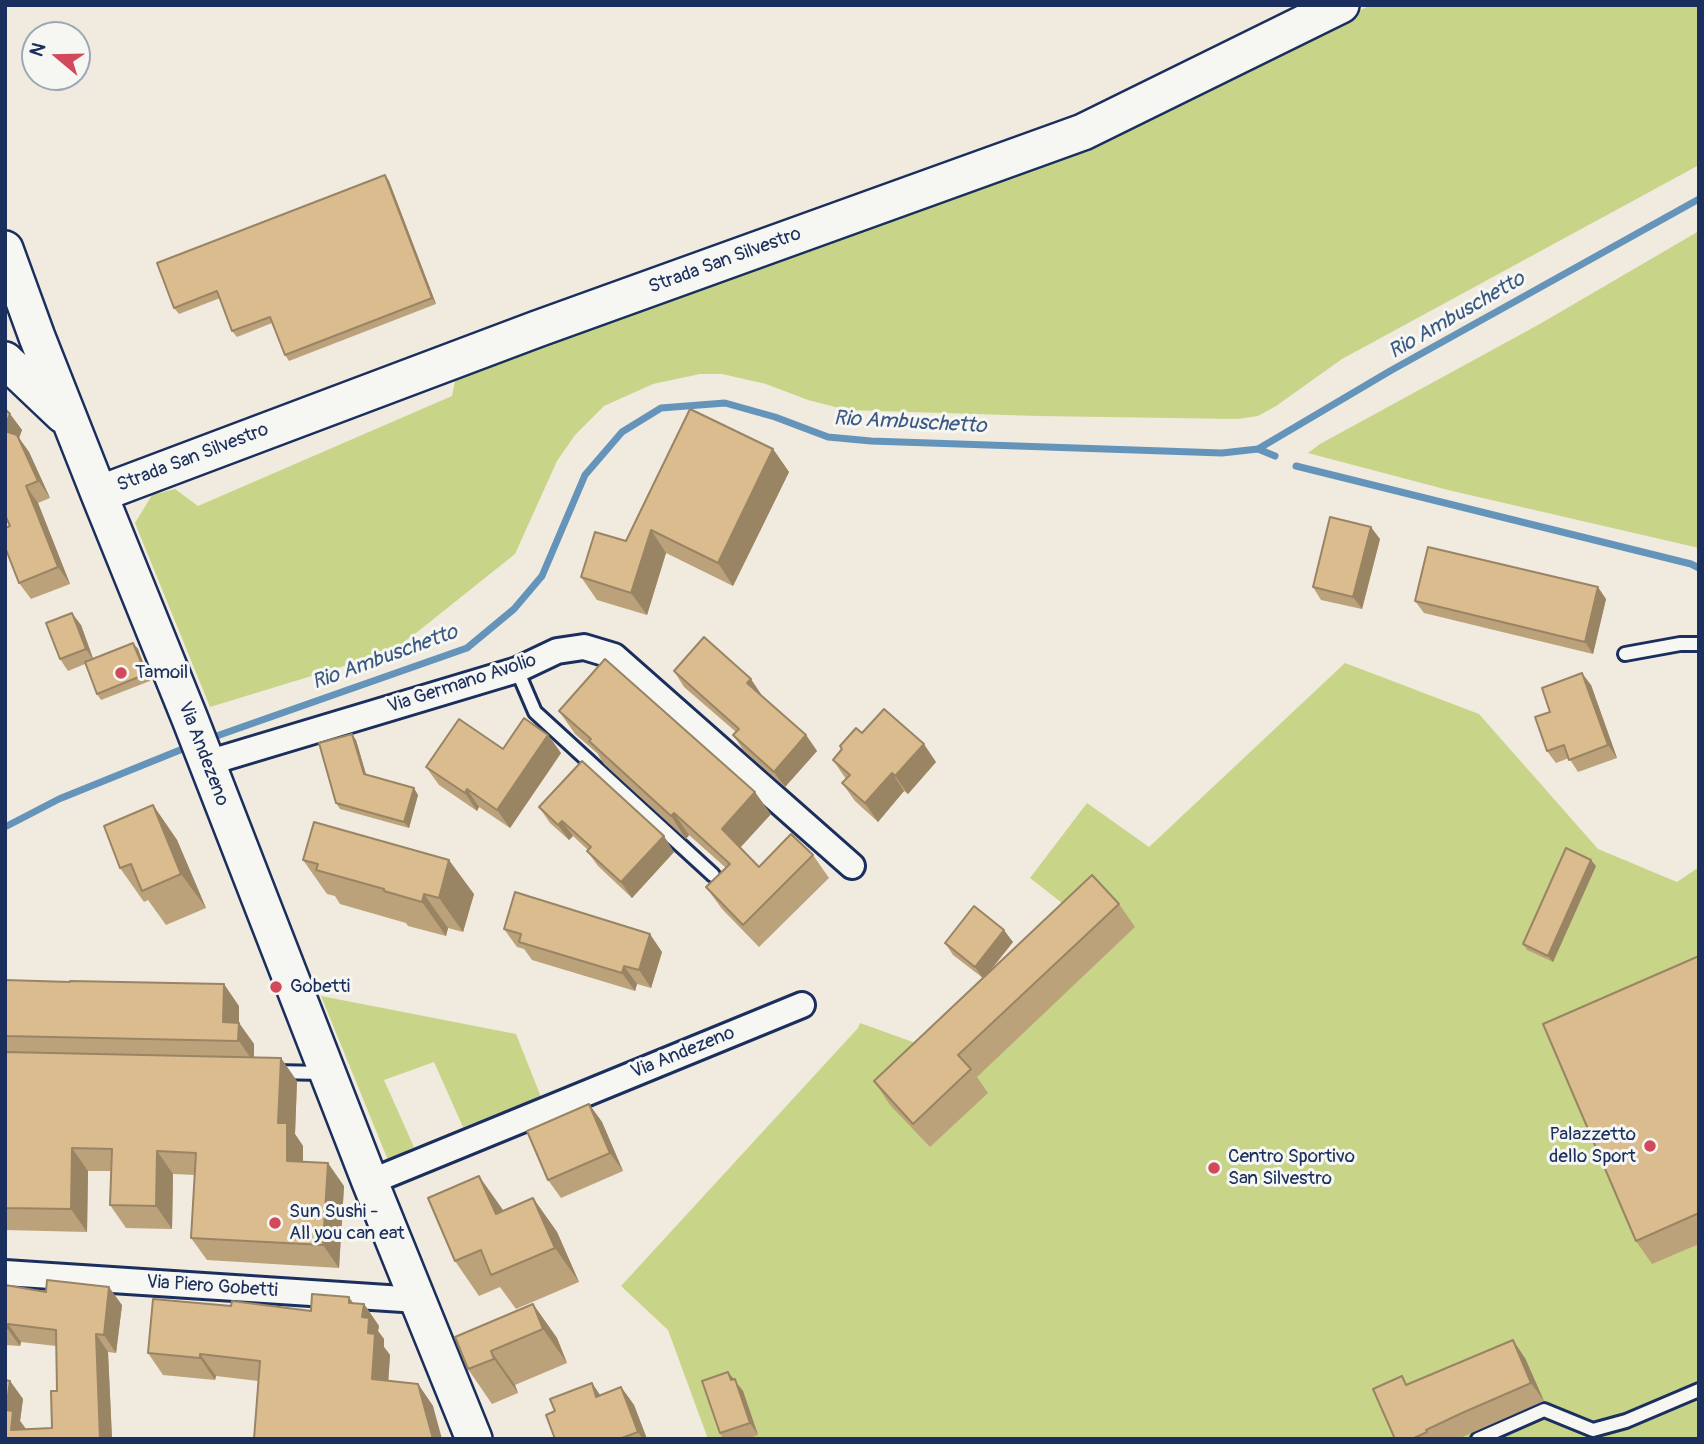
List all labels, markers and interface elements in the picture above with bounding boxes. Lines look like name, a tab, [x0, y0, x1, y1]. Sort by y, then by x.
north arrow	[21, 21, 91, 91]
text: N	[25, 40, 51, 60]
street label: Strada San Silvestro	[646, 223, 804, 299]
water label: Rio Ambuschetto	[1384, 267, 1530, 365]
water label: Rio Ambuschetto	[833, 406, 987, 440]
street label: Strada San Silvestro	[114, 419, 272, 497]
water label: Rio Ambuschetto	[309, 620, 461, 696]
street label: Via Germano Avolio	[385, 649, 539, 719]
place label: Tamoil	[135, 662, 188, 684]
marker: Tamoil	[113, 665, 129, 681]
street label: Via Andezeno	[173, 699, 233, 809]
place label: Gobetti	[290, 976, 350, 998]
marker: Gobetti	[268, 979, 284, 995]
street label: Via Andezeno	[628, 1022, 738, 1084]
place label: Palazzetto dello Sport	[1549, 1124, 1636, 1168]
marker: Palazzetto dello Sport	[1642, 1138, 1658, 1154]
place label: Centro Sportivo San Silvestro	[1228, 1146, 1355, 1190]
marker: Centro Sportivo San Silvestro	[1206, 1160, 1222, 1176]
place label: Sun Sushi - All you can eat	[289, 1201, 405, 1245]
marker: Sun Sushi - All you can eat	[267, 1215, 283, 1231]
street label: Via Piero Gobetti	[145, 1271, 279, 1303]

